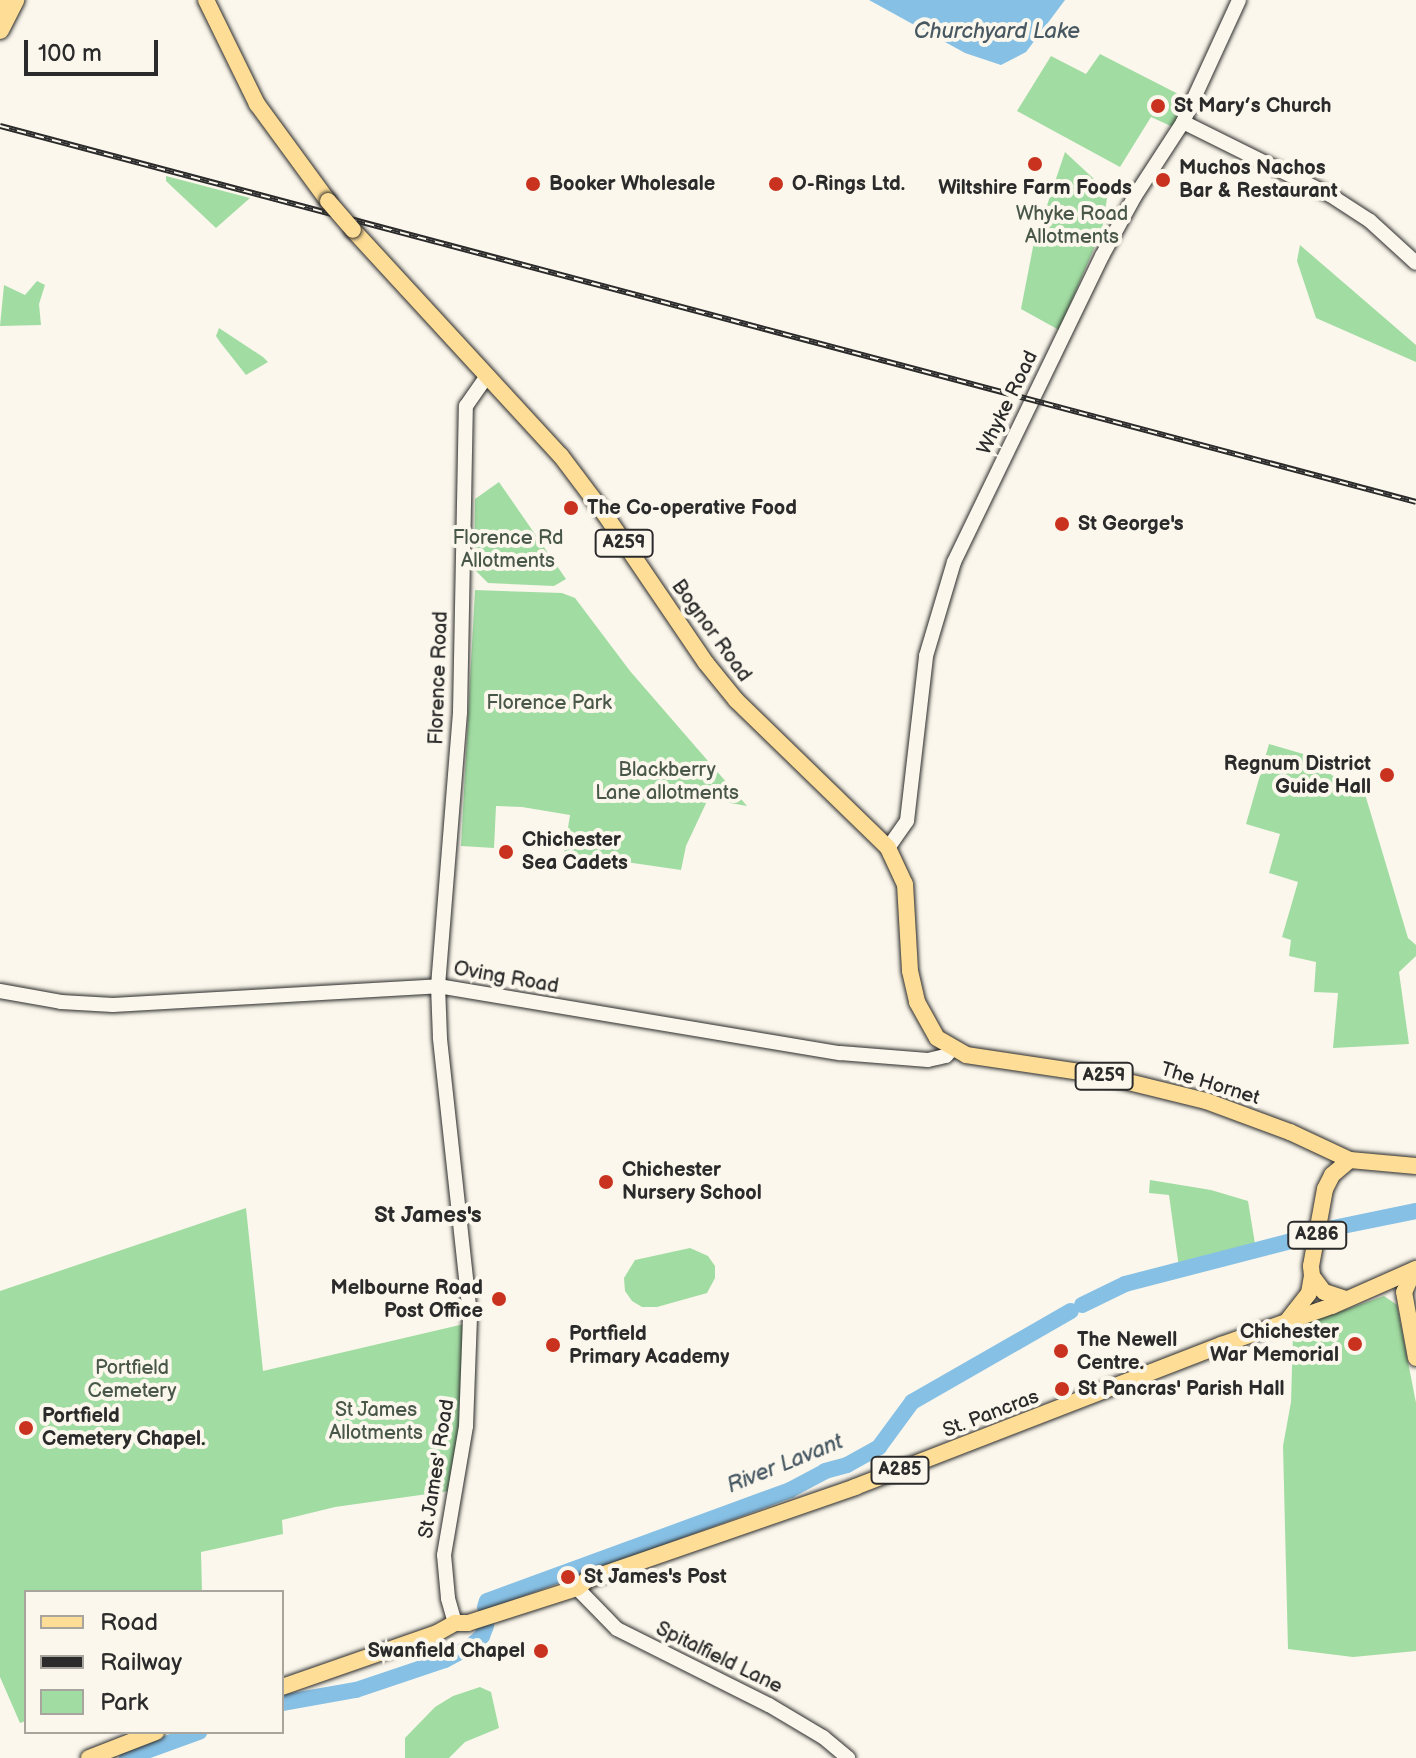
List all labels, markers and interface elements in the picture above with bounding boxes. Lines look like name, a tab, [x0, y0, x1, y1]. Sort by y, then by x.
water label: Churchyard Lake	[914, 19, 1080, 45]
scale bar	[28, 24, 162, 74]
text: 100 m	[38, 39, 102, 68]
place label: St Mary’s Church	[1174, 94, 1331, 118]
marker: St Mary’s Church	[1149, 97, 1167, 115]
marker: Wiltshire Farm Foods	[1026, 155, 1044, 173]
place label: Muchos Nachos Bar & Restaurant	[1179, 156, 1338, 203]
marker: Muchos Nachos Bar & Restaurant	[1154, 171, 1172, 189]
place label: Booker Wholesale	[549, 172, 715, 196]
place label: O-Rings Ltd.	[792, 172, 905, 196]
marker: Booker Wholesale	[524, 175, 542, 193]
marker: O-Rings Ltd.	[767, 175, 785, 193]
place label: Wiltshire Farm Foods	[938, 176, 1132, 200]
park label: Whyke Road Allotments	[1016, 202, 1128, 249]
street label: Whyke Road	[973, 347, 1043, 459]
place label: The Co-operative Food	[587, 496, 797, 520]
marker: The Co-operative Food	[562, 499, 580, 517]
place label: St George's	[1078, 512, 1184, 536]
marker: St George's	[1053, 515, 1071, 533]
park label: Florence Rd Allotments	[452, 527, 564, 574]
road number: A259	[594, 529, 654, 557]
street label: Bognor Road	[666, 575, 756, 687]
street label: Florence Road	[425, 611, 453, 745]
park label: Florence Park	[486, 691, 612, 715]
place label: Regnum District Guide Hall	[1224, 752, 1371, 799]
park label: Blackberry Lane allotments	[595, 758, 739, 805]
marker: Regnum District Guide Hall	[1378, 766, 1396, 784]
place label: Chichester Sea Cadets	[522, 828, 628, 875]
marker: Chichester Sea Cadets	[497, 843, 515, 861]
street label: Oving Road	[452, 957, 560, 999]
street label: The Hornet	[1158, 1058, 1262, 1110]
road number: A259	[1074, 1062, 1134, 1090]
place label: Chichester Nursery School	[622, 1158, 762, 1205]
marker: Chichester Nursery School	[597, 1173, 615, 1191]
district label: St James's	[374, 1203, 482, 1229]
road number: A286	[1287, 1221, 1347, 1249]
place label: Melbourne Road Post Office	[331, 1276, 483, 1323]
marker: Melbourne Road Post Office	[490, 1290, 508, 1308]
place label: Chichester War Memorial	[1210, 1320, 1339, 1367]
place label: Portfield Primary Academy	[569, 1322, 730, 1369]
place label: The Newell Centre.	[1077, 1328, 1177, 1375]
marker: Chichester War Memorial	[1346, 1335, 1364, 1353]
marker: Portfield Primary Academy	[544, 1336, 562, 1354]
marker: The Newell Centre.	[1052, 1342, 1070, 1360]
park label: Portfield Cemetery	[87, 1356, 177, 1403]
place label: St Pancras' Parish Hall	[1078, 1377, 1285, 1401]
marker: St Pancras' Parish Hall	[1053, 1380, 1071, 1398]
street label: St. Pancras	[940, 1385, 1042, 1443]
street label: St James' Road	[414, 1397, 460, 1541]
park label: St James Allotments	[329, 1399, 423, 1446]
place label: Portfield Cemetery Chapel.	[42, 1404, 206, 1451]
marker: Portfield Cemetery Chapel.	[17, 1419, 35, 1437]
water label: River Lavant	[723, 1429, 847, 1499]
road number: A285	[870, 1456, 930, 1484]
place label: St James's Post	[584, 1565, 727, 1589]
marker: St James's Post	[559, 1568, 577, 1586]
legend	[24, 1590, 284, 1734]
text: Road	[100, 1608, 158, 1637]
street label: Spitalfield Lane	[652, 1617, 786, 1699]
place label: Swanfield Chapel	[368, 1639, 525, 1663]
marker: Swanfield Chapel	[532, 1642, 550, 1660]
text: Railway	[100, 1648, 182, 1677]
text: Park	[100, 1688, 148, 1717]

